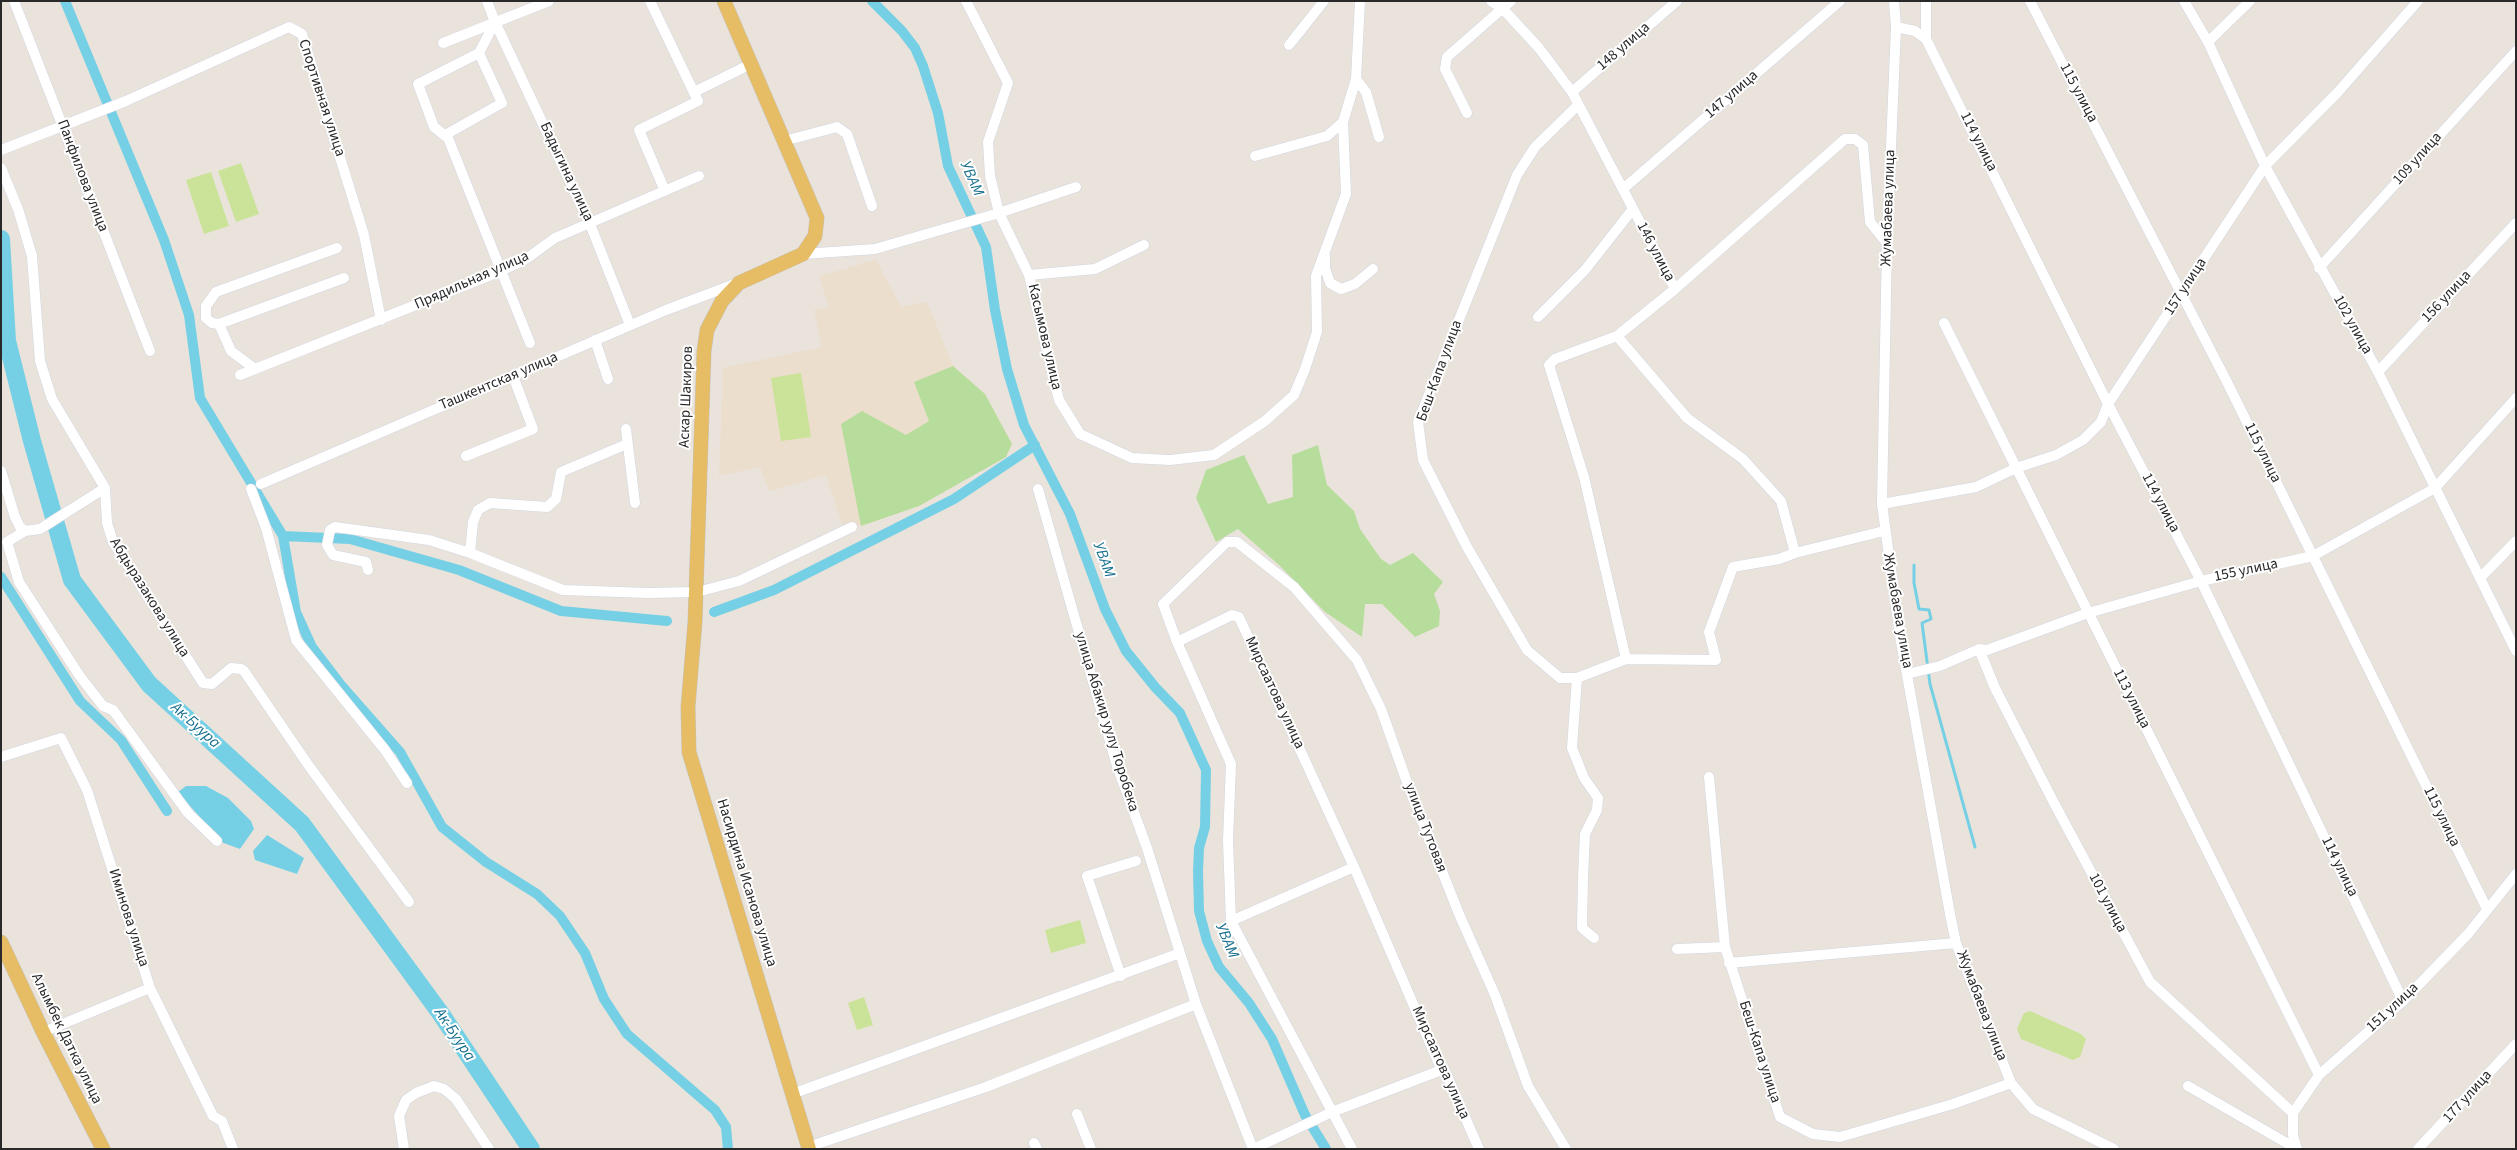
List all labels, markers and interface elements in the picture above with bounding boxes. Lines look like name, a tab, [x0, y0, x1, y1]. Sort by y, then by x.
street label: 148 улица	[1594, 19, 1654, 75]
street label: Спортивная улица	[294, 37, 348, 159]
street label: 115 улица	[2055, 60, 2101, 126]
street label: 147 улица	[1702, 67, 1762, 123]
street label: 114 улица	[1955, 109, 2001, 175]
street label: Панфилова улица	[52, 117, 112, 235]
street label: Бадыгина улица	[535, 120, 597, 224]
street label: 109 улица	[2390, 129, 2446, 189]
street label: Жумабаева улица	[1878, 149, 1900, 267]
water label: УВАМ	[955, 159, 987, 199]
street label: 146 улица	[1632, 219, 1678, 285]
street label: Прядильная улица	[412, 248, 532, 314]
street label: 157 улица	[2161, 255, 2211, 319]
street label: 156 улица	[2418, 267, 2476, 327]
street label: Касымова улица	[1023, 282, 1065, 392]
street label: 102 улица	[2328, 292, 2376, 358]
street label: Беш-Капа улица	[1413, 318, 1467, 424]
street label: Аскар Шакиров	[676, 346, 698, 448]
street label: Ташкентская улица	[437, 349, 561, 415]
street label: 115 улица	[2240, 420, 2284, 486]
street label: 114 улица	[2137, 470, 2183, 536]
street label: Абдыразакова улица	[105, 535, 193, 661]
water label: УВАМ	[1088, 540, 1118, 580]
street label: Жумабаева улица	[1878, 552, 1916, 670]
street label: 155 улица	[2212, 555, 2280, 587]
street label: улица Абакир уулу Торобека	[1070, 630, 1142, 814]
street label: Мирсаатова улица	[1240, 634, 1308, 752]
street label: 113 улица	[2108, 666, 2154, 732]
water label: Ак-Буура	[166, 699, 224, 753]
street label: улица Тутовая	[1400, 781, 1450, 875]
street label: 115 улица	[2419, 784, 2463, 850]
street label: Насирдина Исанова улица	[712, 797, 780, 969]
street label: 114 улица	[2317, 834, 2361, 900]
street label: Иминова улица	[104, 867, 152, 969]
street label: 101 улица	[2084, 870, 2130, 936]
water label: УВАМ	[1210, 921, 1242, 961]
street label: Жумабаева улица	[1952, 948, 2010, 1064]
street label: Алымбек Датка улица	[27, 971, 105, 1107]
street label: 151 улица	[2363, 979, 2423, 1037]
street label: Беш-Капа улица	[1734, 999, 1784, 1105]
street label: Мирсаатова улица	[1407, 1004, 1473, 1122]
water label: Ак-Буура	[429, 1005, 479, 1065]
street label: 177 улица	[2440, 1067, 2496, 1127]

